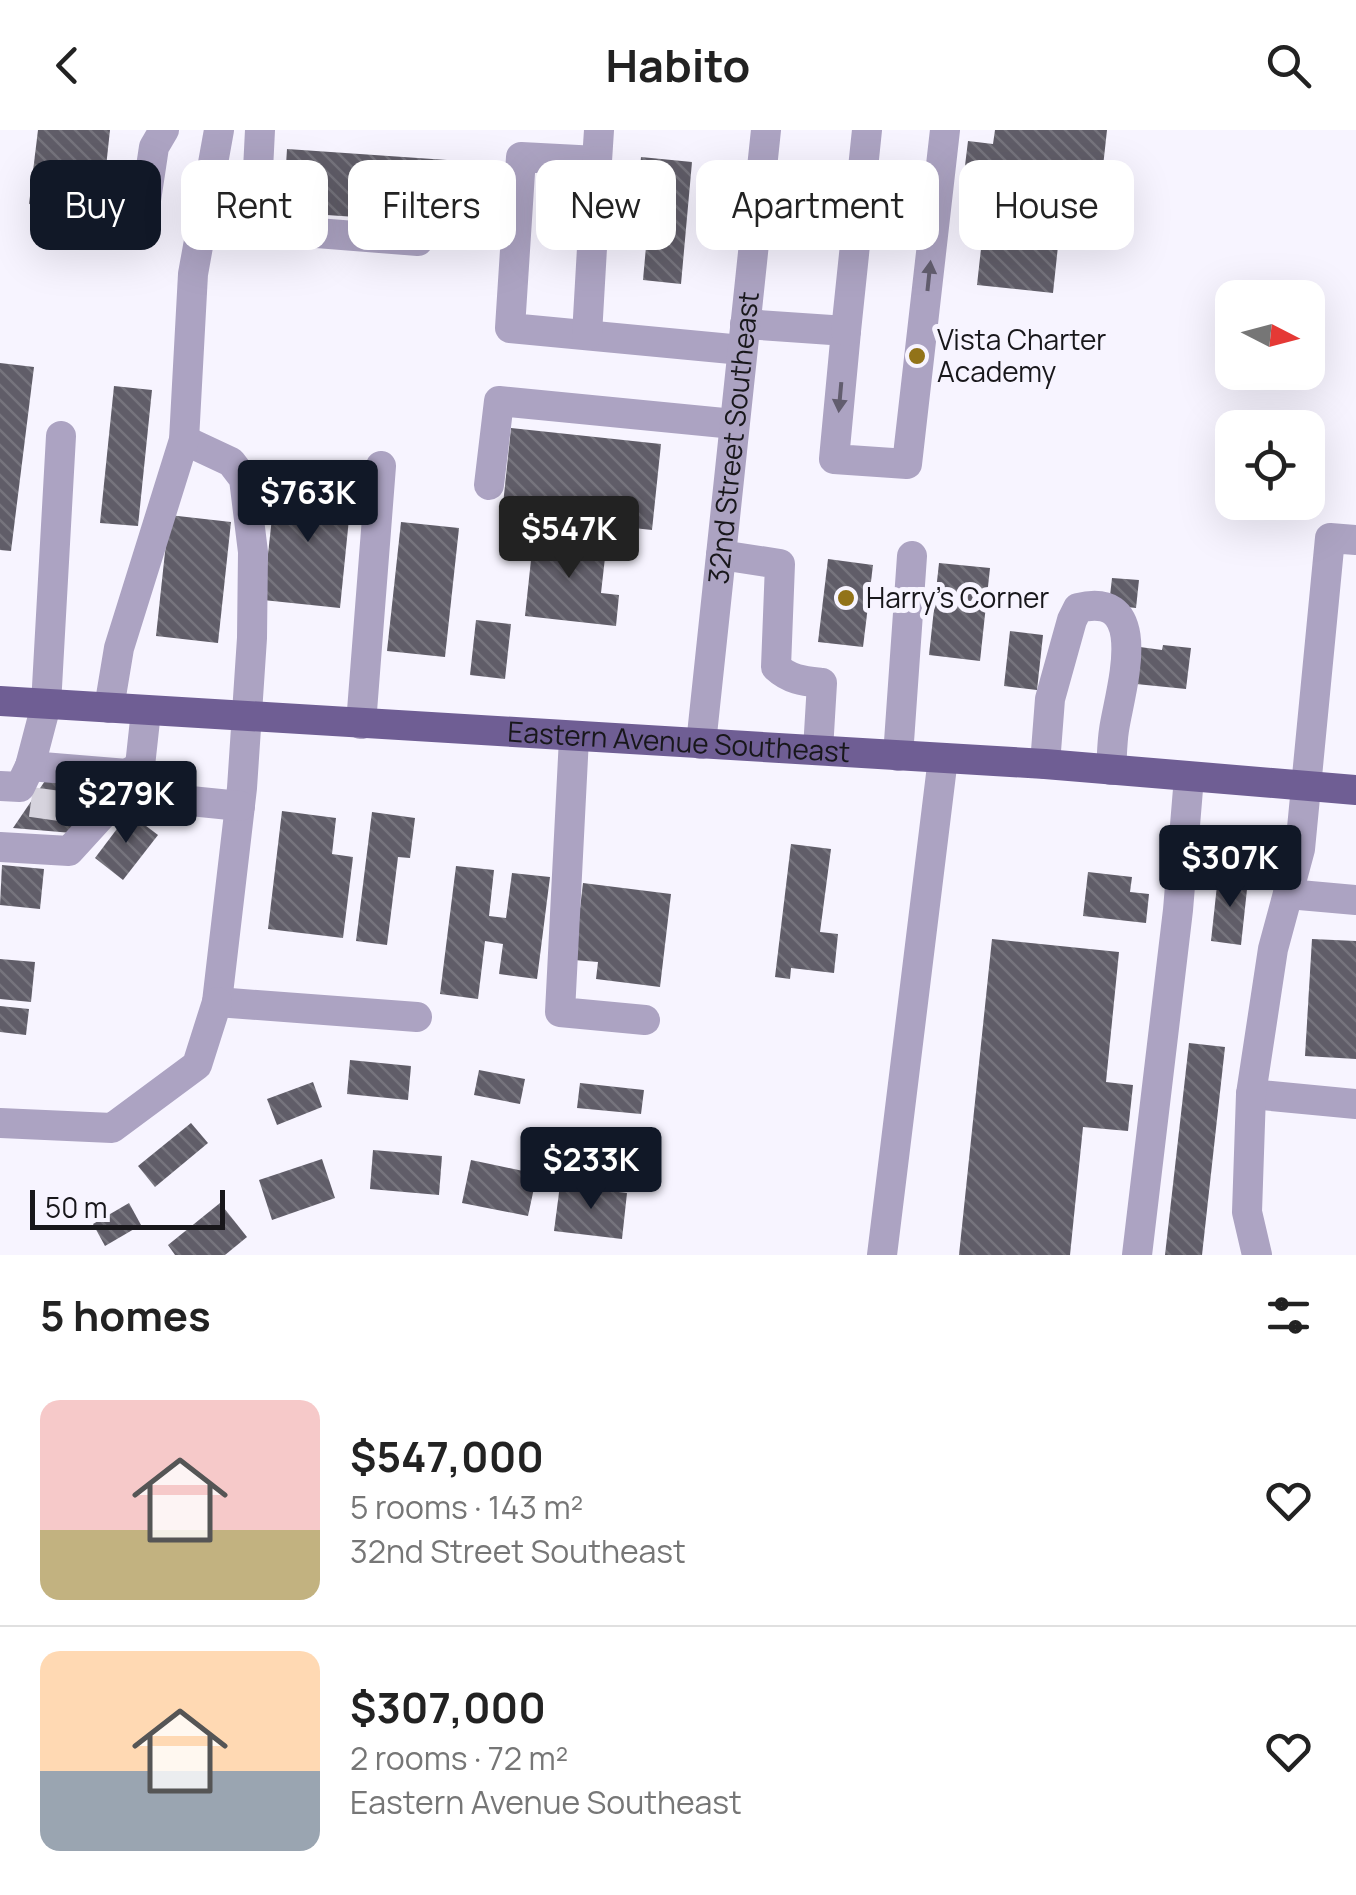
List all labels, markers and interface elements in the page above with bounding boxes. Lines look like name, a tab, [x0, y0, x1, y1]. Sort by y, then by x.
text: Habito	[606, 34, 750, 96]
icon: back	[40, 38, 95, 93]
icon: search	[1261, 38, 1316, 93]
chip: Buy	[30, 160, 161, 250]
chip: Rent	[181, 160, 328, 250]
chip: Filters	[348, 160, 516, 250]
chip: New	[536, 160, 676, 250]
chip: Apartment	[696, 160, 939, 250]
chip: House	[959, 160, 1134, 250]
one-way arrow	[921, 259, 937, 291]
north arrow	[1215, 280, 1325, 390]
map controls	[1215, 280, 1325, 520]
street label: 32nd Street Southeast	[698, 289, 767, 586]
place label: Vista Charter Academy	[937, 320, 1106, 390]
marker: Vista Charter Academy	[906, 345, 928, 367]
one-way arrow	[831, 382, 847, 414]
button: locate	[1215, 410, 1325, 520]
pin: $763K	[238, 460, 378, 545]
text: $763K	[260, 470, 356, 514]
pin: $547K	[499, 496, 639, 581]
text: $547K	[521, 506, 617, 550]
place label: Harry's Corner	[866, 578, 1049, 616]
marker: Harry's Corner	[835, 587, 857, 609]
street label: Eastern Avenue Southeast	[506, 712, 851, 770]
pin: $279K	[56, 761, 196, 846]
text: $279K	[78, 771, 174, 815]
pin: $307K	[1160, 825, 1300, 910]
text: $307K	[1181, 835, 1279, 879]
pin: $233K	[521, 1127, 661, 1212]
text: $233K	[542, 1137, 640, 1181]
scale bar	[30, 1185, 225, 1230]
text: 50 m	[45, 1188, 108, 1226]
text: 5 homes	[40, 1286, 211, 1344]
icon: filters	[1261, 1288, 1316, 1343]
text: $547,000	[350, 1427, 544, 1485]
icon: home	[120, 1440, 240, 1560]
icon: heart	[1261, 1473, 1316, 1528]
text: 5 rooms · 143 m²	[350, 1485, 583, 1529]
text: 32nd Street Southeast	[350, 1529, 686, 1573]
text: $307,000	[350, 1678, 546, 1736]
icon: home	[120, 1691, 240, 1811]
icon: heart	[1261, 1724, 1316, 1779]
text: 2 rooms · 72 m²	[350, 1736, 568, 1780]
text: Eastern Avenue Southeast	[350, 1780, 742, 1824]

